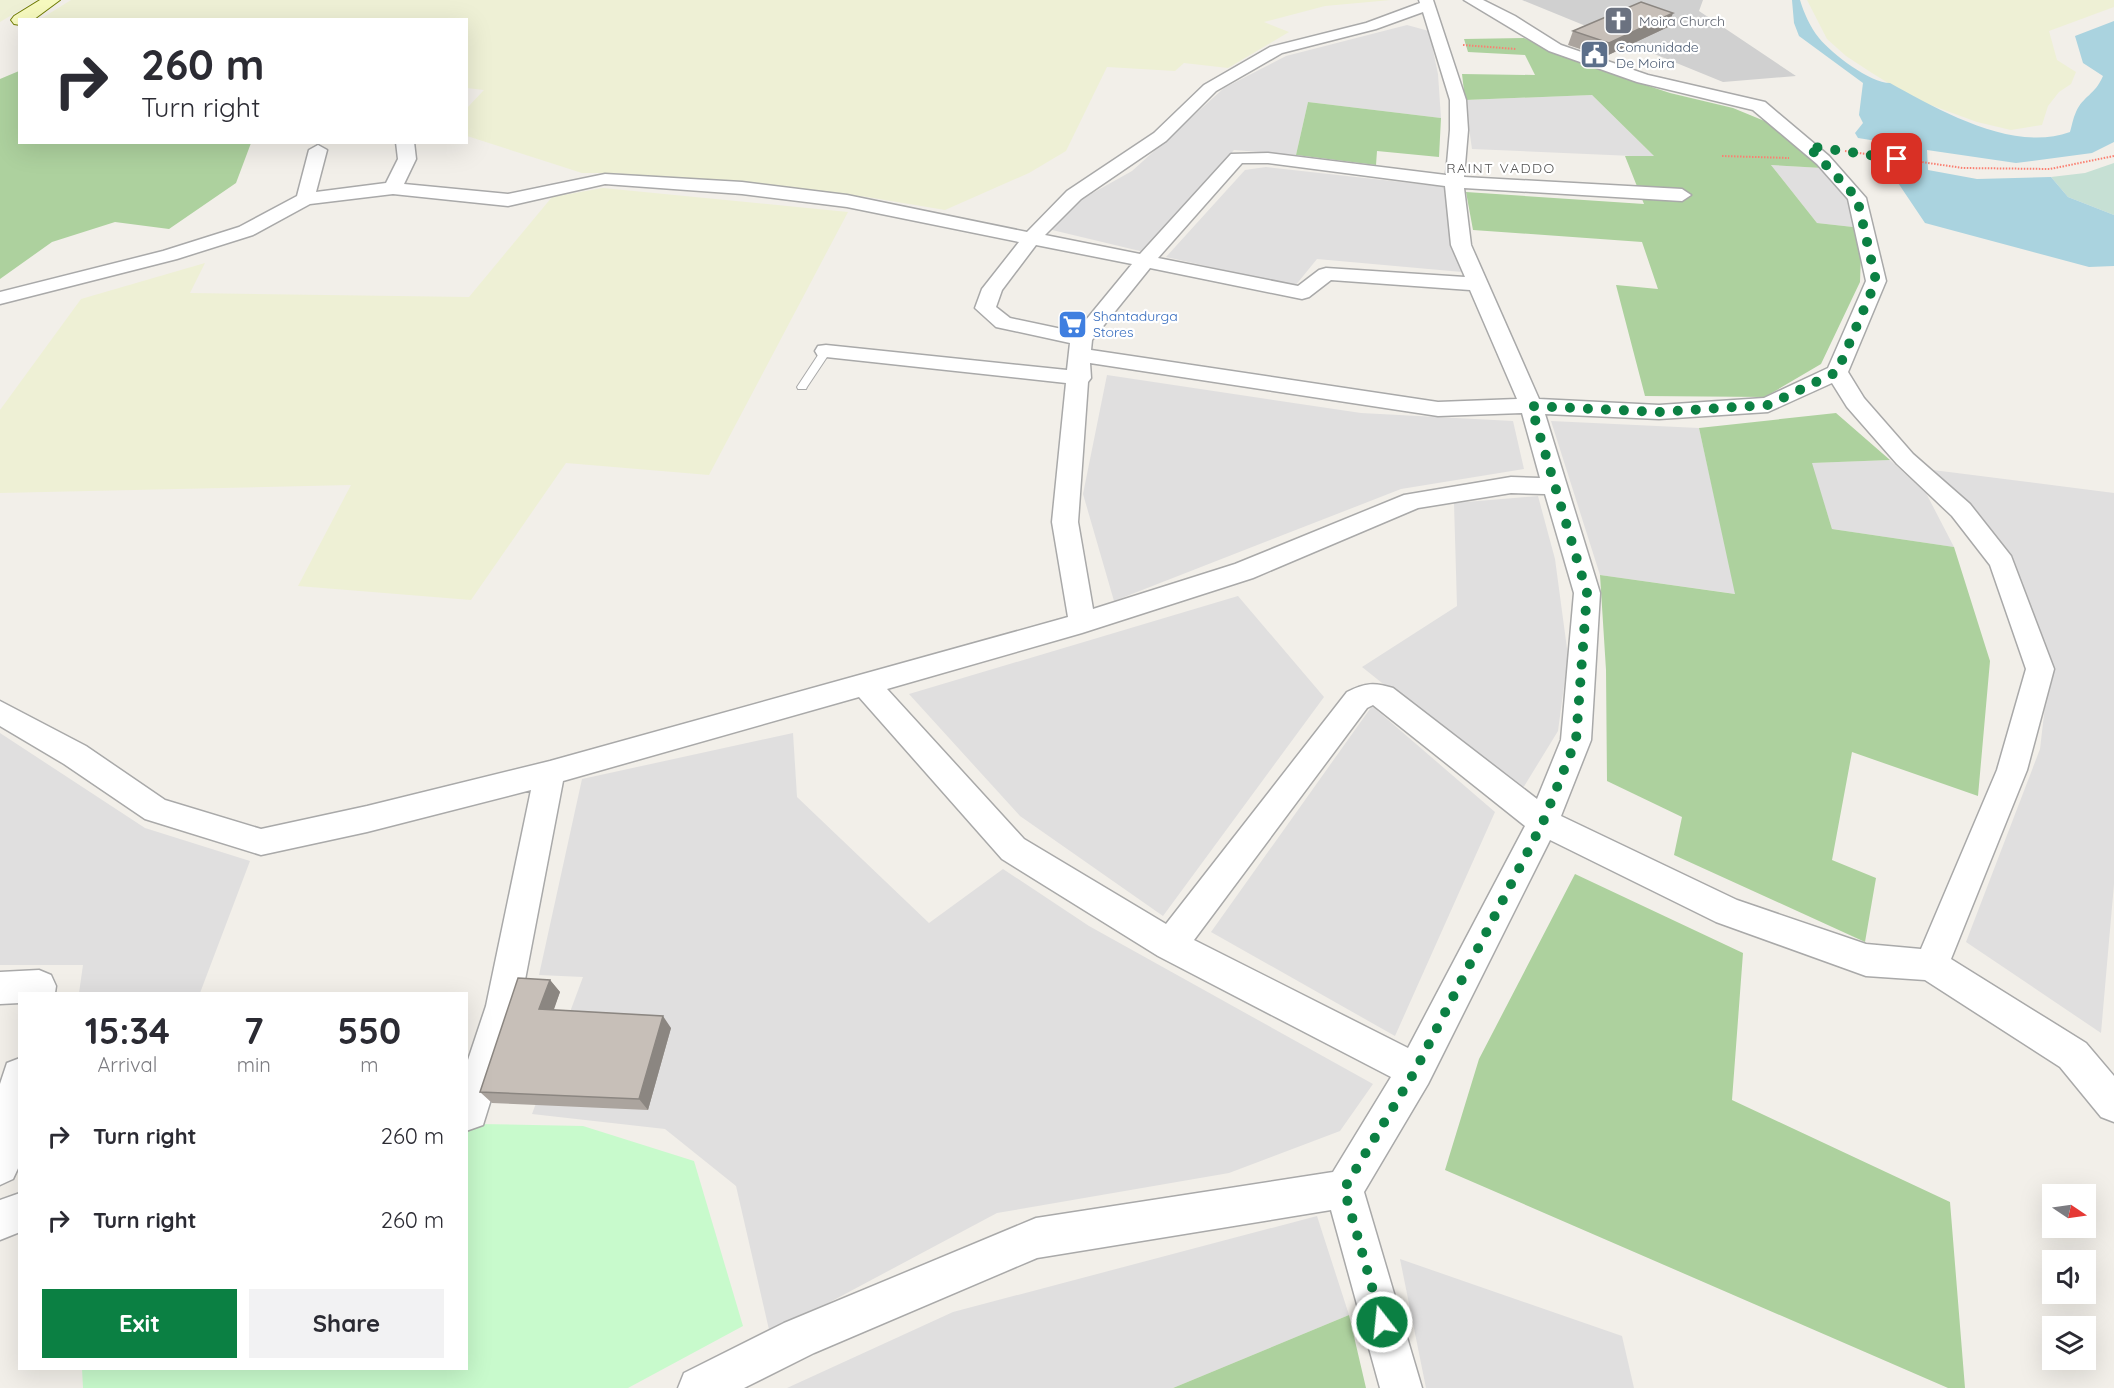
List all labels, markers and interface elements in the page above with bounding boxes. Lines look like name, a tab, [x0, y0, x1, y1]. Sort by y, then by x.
church icon: Moira Church	[1602, 5, 1634, 37]
place label: Moira Church	[1639, 12, 1725, 30]
text: 260 m	[141, 38, 264, 91]
place label: Comunidade De Moira	[1616, 38, 1699, 72]
public building icon: Comunidade De Moira	[1579, 39, 1611, 71]
icon: right	[42, 42, 120, 120]
text: Turn right	[141, 90, 260, 124]
pin	[1871, 133, 1922, 184]
icon: arrive	[1880, 142, 1913, 175]
district label: RAINT VADDO	[1446, 159, 1556, 177]
place label: Shantadurga Stores	[1093, 307, 1178, 341]
supermarket icon: Shantadurga Stores	[1056, 308, 1088, 340]
text: 15:34	[85, 1008, 170, 1053]
text: 7	[244, 1008, 264, 1053]
text: 550	[338, 1008, 401, 1053]
text: Arrival	[97, 1052, 157, 1077]
text: min	[237, 1052, 271, 1077]
text: m	[360, 1052, 379, 1077]
icon: right	[42, 1120, 75, 1153]
text: Turn right	[93, 1122, 197, 1150]
text: 260 m	[381, 1122, 444, 1150]
north arrow	[2042, 1184, 2096, 1238]
map controls	[2042, 1184, 2096, 1370]
icon: right	[42, 1204, 75, 1237]
text: Turn right	[93, 1206, 197, 1234]
text: 260 m	[381, 1206, 444, 1234]
button: sound	[2042, 1250, 2096, 1304]
button: Exit	[42, 1289, 237, 1358]
button: Share	[249, 1289, 444, 1358]
position arrow	[1350, 1290, 1414, 1354]
button: layers	[2042, 1316, 2096, 1370]

